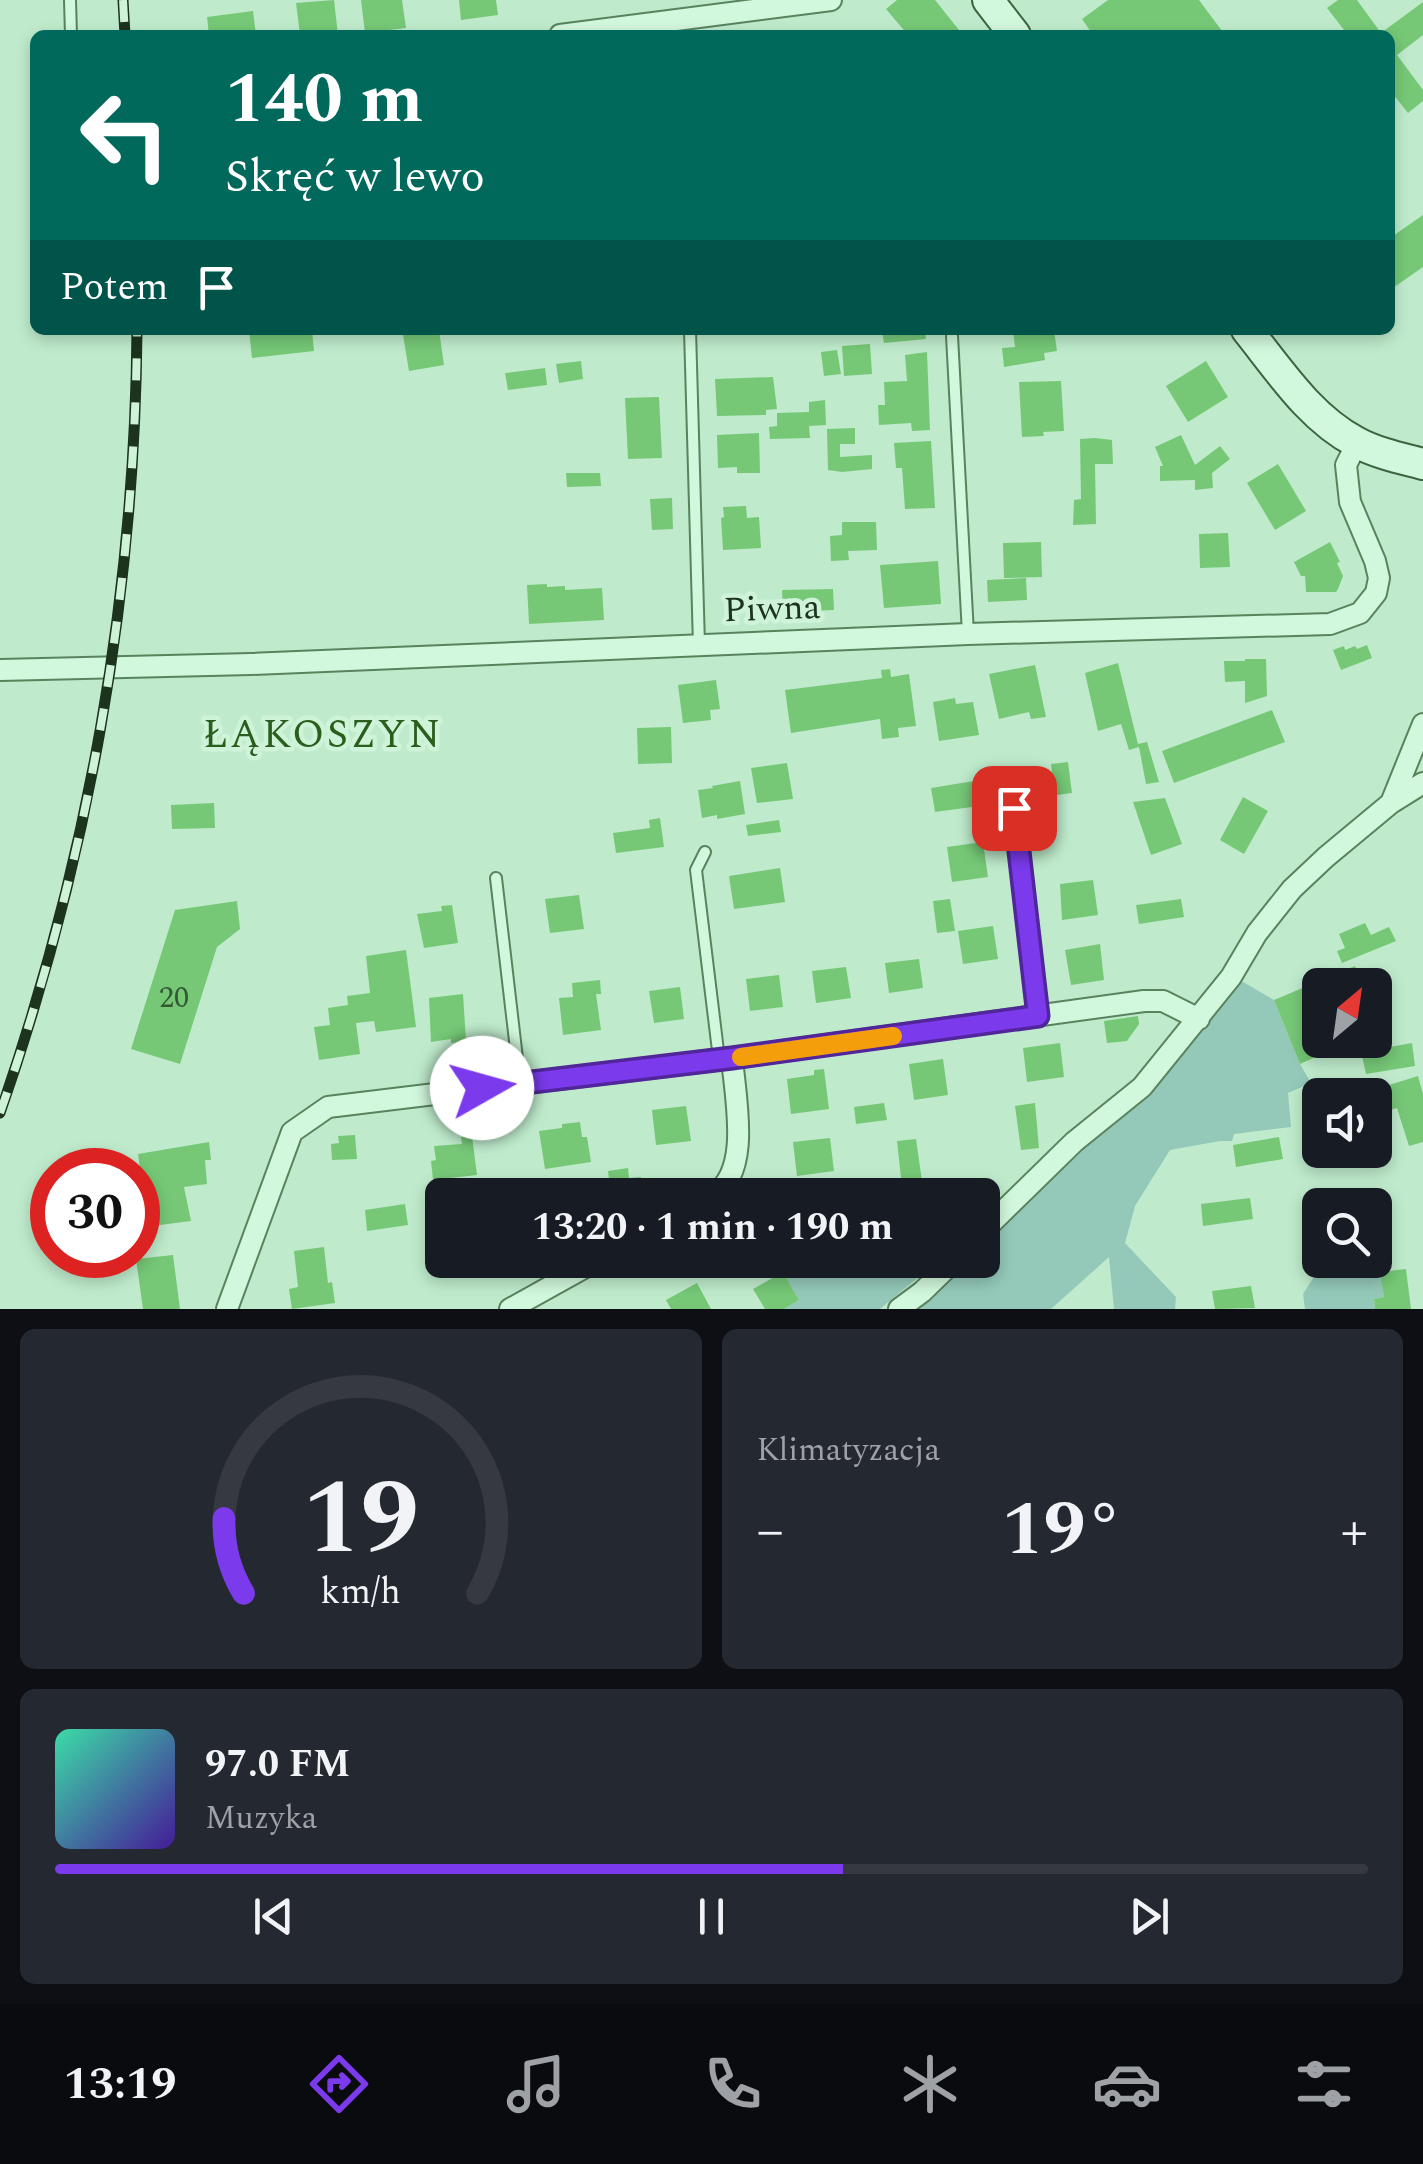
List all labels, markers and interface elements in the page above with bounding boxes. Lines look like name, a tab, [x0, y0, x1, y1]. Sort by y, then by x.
text: 140 m	[225, 47, 423, 153]
icon: left	[60, 70, 190, 200]
text: Skręć w lewo	[225, 143, 485, 212]
text: Potem	[60, 259, 169, 317]
icon: arrive	[189, 260, 244, 315]
street label: Piwna	[723, 581, 821, 637]
district label: ŁĄKOSZYN	[203, 705, 443, 766]
pin	[972, 766, 1057, 851]
icon: arrive	[987, 781, 1042, 836]
north arrow	[1302, 968, 1392, 1058]
map controls	[1302, 968, 1392, 1278]
house number: 20	[159, 975, 189, 1021]
position arrow	[430, 1036, 534, 1140]
button: sound	[1302, 1078, 1392, 1168]
speed limit sign: 30	[30, 1148, 160, 1278]
button: search	[1302, 1188, 1392, 1278]
text: 13:20 · 1 min · 190 m	[532, 1199, 893, 1257]
text: Klimatyzacja	[757, 1426, 940, 1475]
text: 19	[302, 1441, 419, 1599]
text: 19°	[1001, 1474, 1123, 1588]
text: −	[757, 1490, 784, 1573]
text: +	[1340, 1490, 1368, 1573]
text: km/h	[321, 1565, 401, 1620]
text: 97.0 FM	[205, 1736, 350, 1794]
text: Muzyka	[205, 1794, 317, 1843]
icon: previous	[246, 1889, 301, 1944]
icon: pause	[684, 1889, 739, 1944]
icon: next	[1122, 1889, 1177, 1944]
icon: directions	[304, 2049, 374, 2119]
icon: music	[501, 2049, 571, 2119]
icon: phone	[698, 2049, 768, 2119]
icon: climate	[895, 2049, 965, 2119]
icon: car	[1092, 2049, 1162, 2119]
icon: filters	[1289, 2049, 1359, 2119]
text: 13:19	[64, 2050, 177, 2119]

